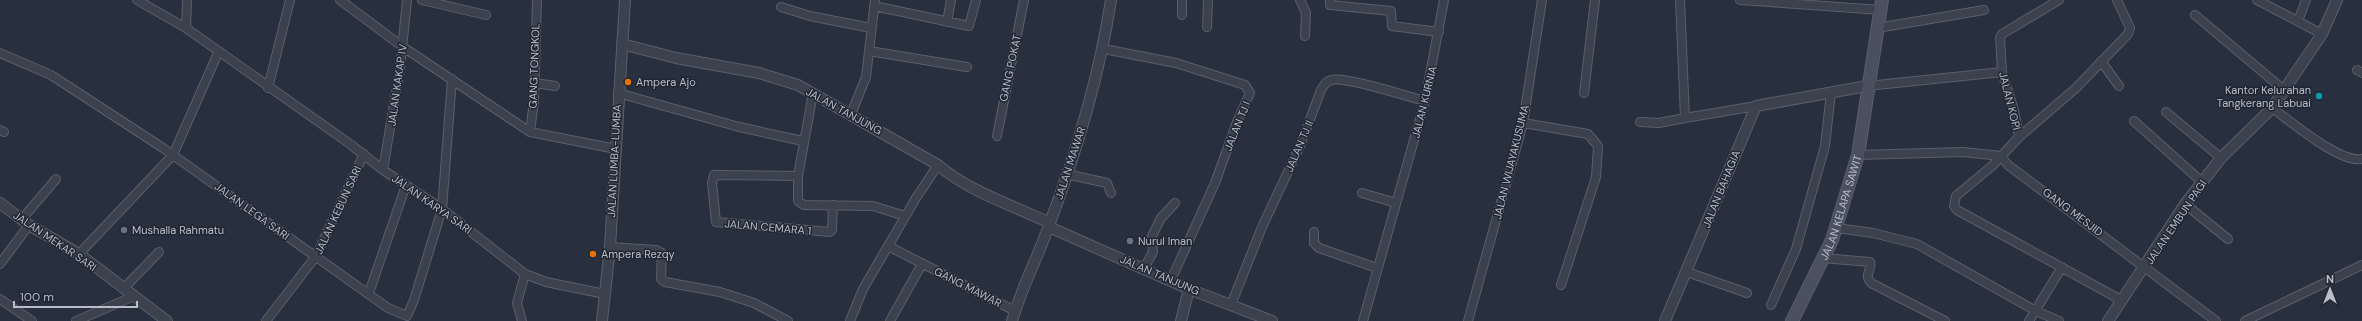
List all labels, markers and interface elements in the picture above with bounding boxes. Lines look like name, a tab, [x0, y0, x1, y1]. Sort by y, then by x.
street label: GANG TONGKOL	[526, 23, 542, 109]
street label: GANG POKAT	[996, 33, 1024, 103]
street label: JALAN KAKAP IV	[384, 42, 410, 127]
street label: JALAN KURNIA	[1408, 65, 1440, 139]
street label: JALAN KOPI	[1996, 70, 2024, 132]
place label: Ampera Ajo	[636, 75, 696, 89]
marker: Ampera Ajo	[623, 77, 633, 87]
place label: Kantor Kelurahan Tangkerang Labuai	[2217, 83, 2311, 110]
street label: JALAN TANJUNG	[803, 84, 885, 138]
marker: Kantor Kelurahan Tangkerang Labuai	[2314, 91, 2324, 101]
street label: JALAN TJ I	[1221, 99, 1253, 153]
street label: JALAN WIJAYAKUSUMA	[1490, 103, 1532, 221]
street label: JALAN LUMBA-LUMBA	[604, 104, 624, 218]
street label: JALAN TJ II	[1282, 118, 1316, 174]
street label: JALAN MAWAR	[1052, 125, 1088, 201]
street label: JALAN BAHAGIA	[1699, 148, 1743, 230]
street label: JALAN KELAPA SAWIT	[1816, 153, 1865, 262]
street label: JALAN KEBUN SARI	[311, 164, 365, 256]
street label: JALAN KARYA SARI	[389, 171, 475, 237]
street label: JALAN EMBUN PAGI	[2142, 177, 2210, 267]
street label: JALAN LEGA SARI	[212, 179, 292, 243]
street label: GANG MESJID	[2040, 185, 2106, 240]
street label: JALAN MEKAR SARI	[11, 208, 99, 274]
street label: JALAN CEMARA 1	[724, 216, 812, 238]
place label: Mushalla Rahmatu	[132, 223, 224, 237]
marker: Mushalla Rahmatu	[119, 225, 129, 235]
place label: Nurul Iman	[1138, 234, 1192, 248]
marker: Nurul Iman	[1125, 236, 1135, 246]
place label: Ampera Rezqy	[601, 247, 675, 261]
marker: Ampera Rezqy	[588, 249, 598, 259]
street label: JALAN TANJUNG	[1118, 252, 1202, 298]
street label: GANG MAWAR	[932, 264, 1004, 310]
north arrow	[2310, 269, 2350, 309]
text: N	[2326, 272, 2334, 286]
scale bar	[14, 283, 137, 309]
text: 100 m	[20, 289, 54, 305]

